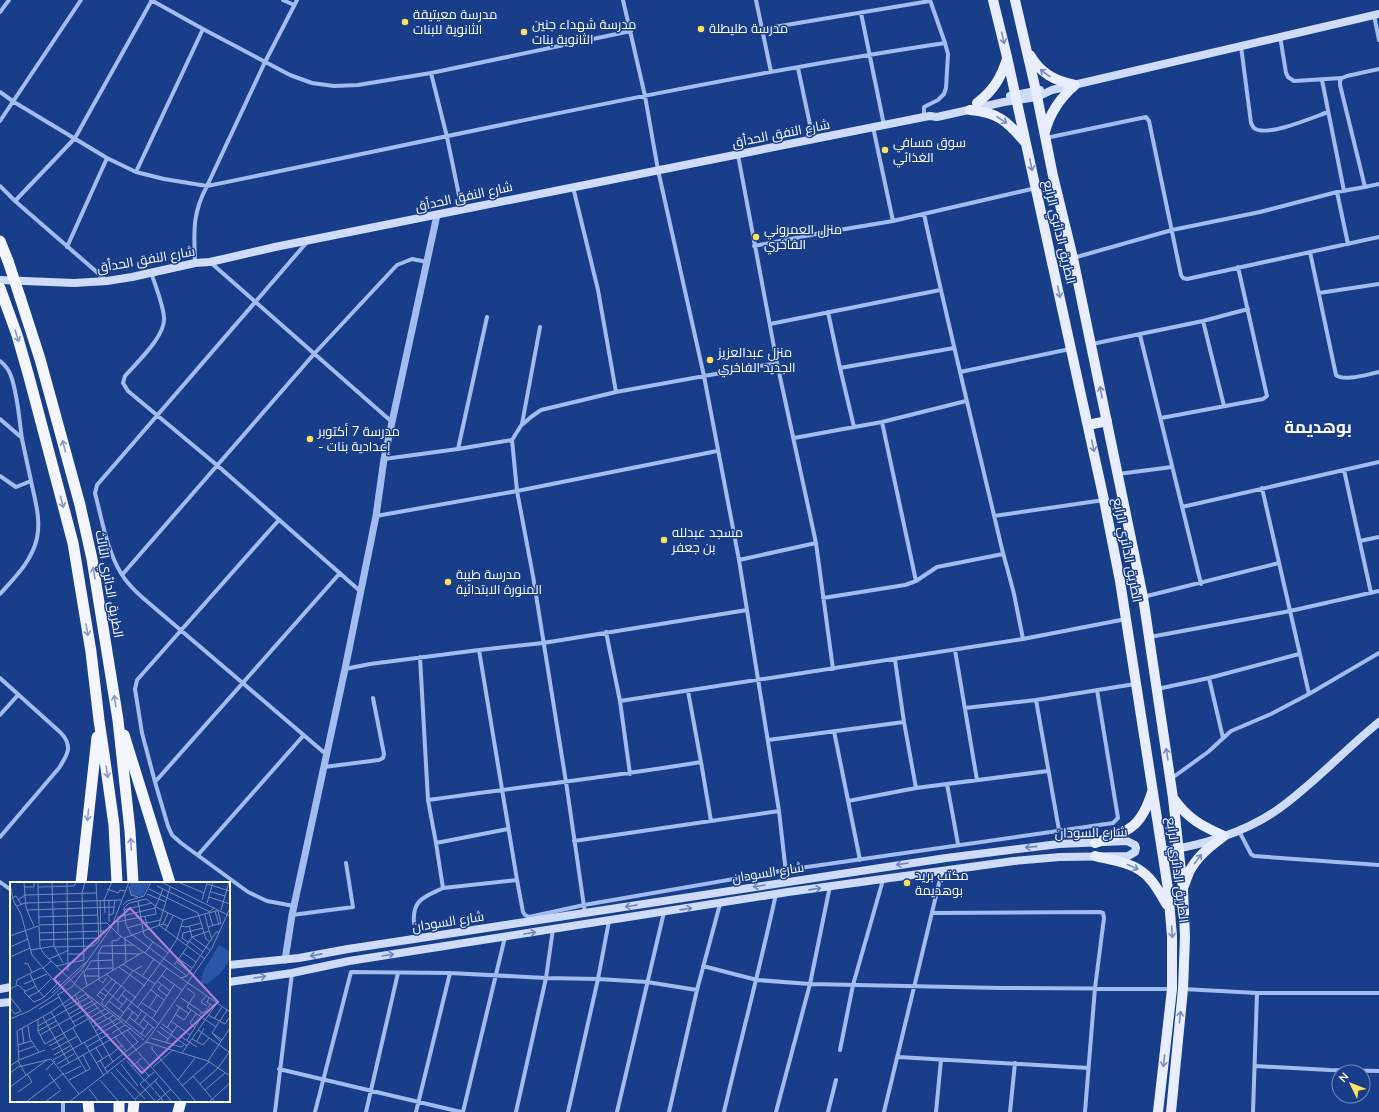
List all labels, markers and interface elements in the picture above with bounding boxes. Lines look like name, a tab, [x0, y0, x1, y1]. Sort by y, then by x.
place label: مدرسة معيتيقة الثانوية للبنات	[413, 6, 497, 39]
place label: مدرسة شهداء جنين الثانوية بنات	[532, 16, 636, 49]
marker: مدرسة معيتيقة الثانوية للبنات	[400, 17, 410, 27]
place label: مدرسة طليطلة	[709, 20, 788, 38]
marker: مدرسة طليطلة	[696, 24, 706, 34]
marker: مدرسة شهداء جنين الثانوية بنات	[519, 27, 529, 37]
one-way arrow	[999, 31, 1007, 44]
one-way arrow	[1040, 69, 1051, 77]
street label: شارع النفق الحدأق	[731, 116, 831, 152]
one-way arrow	[996, 116, 1007, 124]
place label: سوق مسافي الغذائي	[893, 134, 966, 168]
marker: سوق مسافي الغذائي	[880, 145, 890, 155]
one-way arrow	[1027, 158, 1035, 171]
street label: شارع النفق الحدأق	[414, 178, 514, 216]
street label: الطريق الدائري الرابع	[1037, 178, 1080, 286]
place label: منزل العمروني الفاخري	[764, 221, 842, 255]
marker: منزل العمروني الفاخري	[751, 232, 761, 242]
street label: شارع النفق الحدأق	[96, 243, 196, 277]
one-way arrow	[1055, 285, 1063, 298]
one-way arrow	[14, 330, 21, 343]
place label: منزل عبدالعزيز الجديد الفاخري	[717, 344, 796, 378]
marker: منزل عبدالعزيز الجديد الفاخري	[705, 355, 715, 365]
one-way arrow	[1097, 386, 1105, 399]
district label: بوهديمة	[1284, 416, 1352, 439]
place label: مدرسة 7 أكتوبر - إعدادية بنات	[317, 423, 400, 456]
marker: مدرسة 7 أكتوبر - إعدادية بنات	[305, 434, 315, 444]
one-way arrow	[1089, 439, 1097, 452]
one-way arrow	[60, 440, 67, 453]
one-way arrow	[59, 495, 67, 508]
street label: الطريق الدائري الرابع	[1107, 496, 1146, 604]
place label: مسجد عبدلله بن جعفر	[671, 524, 743, 557]
street label: الطريق الدائري الثالث	[90, 529, 127, 639]
marker: مسجد عبدلله بن جعفر	[659, 535, 669, 545]
place label: مدرسة طيبة المنورة الابتدائية	[456, 566, 542, 599]
one-way arrow	[90, 567, 98, 580]
marker: مدرسة طيبة المنورة الابتدائية	[443, 577, 453, 587]
one-way arrow	[83, 623, 91, 636]
one-way arrow	[111, 695, 119, 708]
one-way arrow	[1162, 748, 1170, 761]
one-way arrow	[103, 765, 111, 778]
one-way arrow	[85, 808, 92, 821]
street label: الطريق الدائري الرابع	[1161, 816, 1192, 924]
street label: شارع السودان	[1054, 823, 1128, 843]
one-way arrow	[127, 838, 134, 851]
one-way arrow	[1025, 844, 1038, 851]
one-way arrow	[1194, 853, 1203, 864]
street label: شارع السودان	[731, 858, 805, 888]
one-way arrow	[896, 860, 909, 868]
one-way arrow	[1127, 864, 1139, 871]
place label: مكتب بريد بوهديمة	[915, 867, 969, 900]
marker: مكتب بريد بوهديمة	[902, 878, 912, 888]
inset map	[10, 882, 230, 1102]
one-way arrow	[753, 882, 766, 890]
one-way arrow	[808, 885, 821, 893]
one-way arrow	[625, 902, 638, 910]
one-way arrow	[679, 905, 692, 913]
street label: شارع السودان	[411, 907, 485, 937]
one-way arrow	[1168, 925, 1175, 938]
one-way arrow	[523, 929, 536, 937]
one-way arrow	[310, 951, 323, 959]
one-way arrow	[381, 951, 394, 959]
one-way arrow	[254, 973, 267, 981]
one-way arrow	[1177, 1011, 1184, 1024]
one-way arrow	[1160, 1054, 1167, 1067]
north arrow	[1331, 1064, 1371, 1104]
text: N	[1336, 1069, 1352, 1086]

